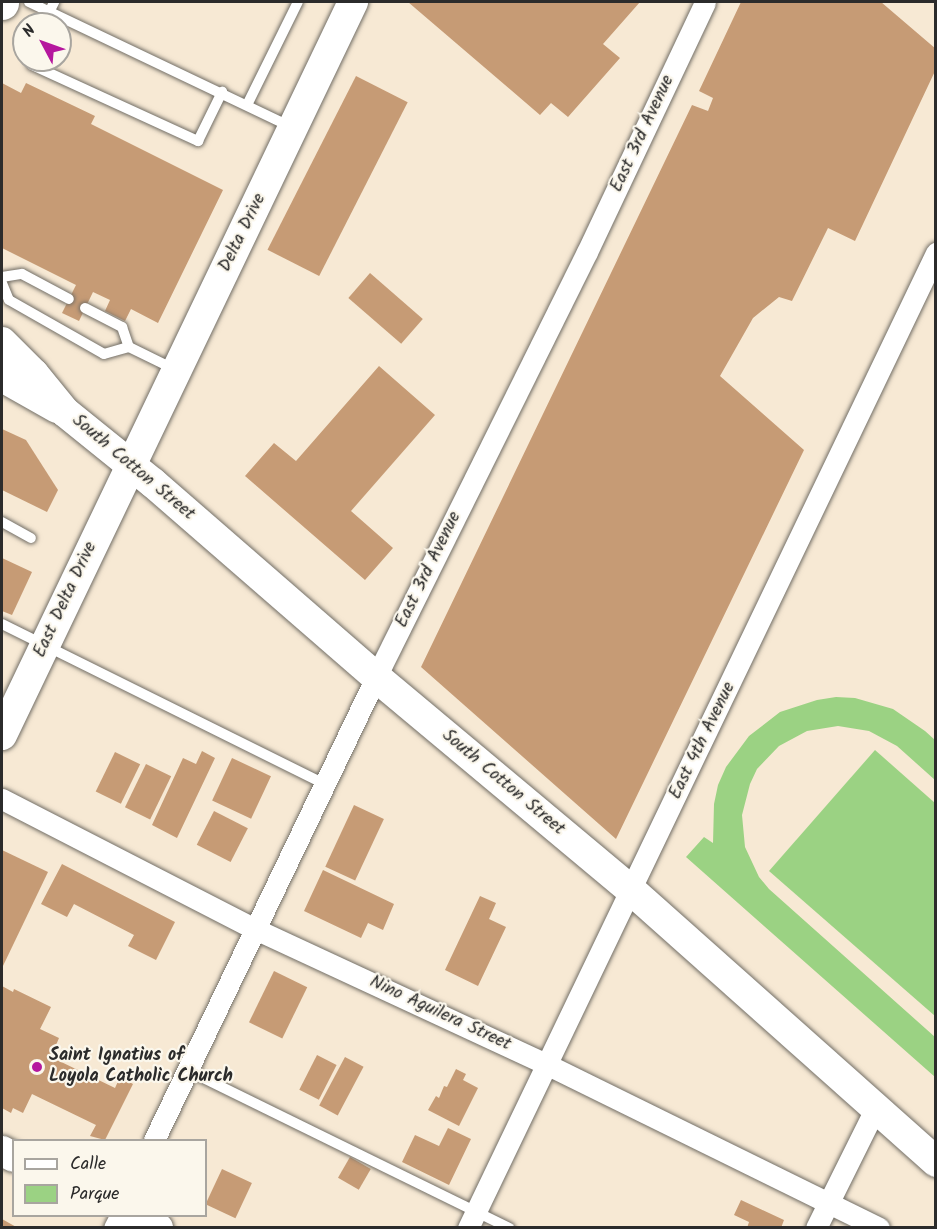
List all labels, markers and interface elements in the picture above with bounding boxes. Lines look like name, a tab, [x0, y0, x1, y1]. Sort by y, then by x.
north arrow	[12, 12, 72, 72]
text: N	[17, 19, 42, 43]
street label: East 3rd Avenue	[607, 72, 679, 196]
street label: Delta Drive	[215, 190, 271, 276]
street label: South Cotton Street	[67, 410, 199, 526]
street label: East 3rd Avenue	[392, 509, 466, 631]
street label: East Delta Drive	[30, 539, 102, 661]
street label: East 4th Avenue	[665, 679, 741, 803]
street label: South Cotton Street	[437, 725, 569, 841]
street label: Nino Aguilera Street	[366, 972, 514, 1056]
place label: Saint Ignatius of Loyola Catholic Church	[49, 1046, 233, 1088]
marker: Saint Ignatius of Loyola Catholic Church	[30, 1060, 44, 1074]
legend	[12, 1139, 207, 1217]
text: Calle	[70, 1150, 106, 1179]
text: Parque	[70, 1180, 119, 1209]

